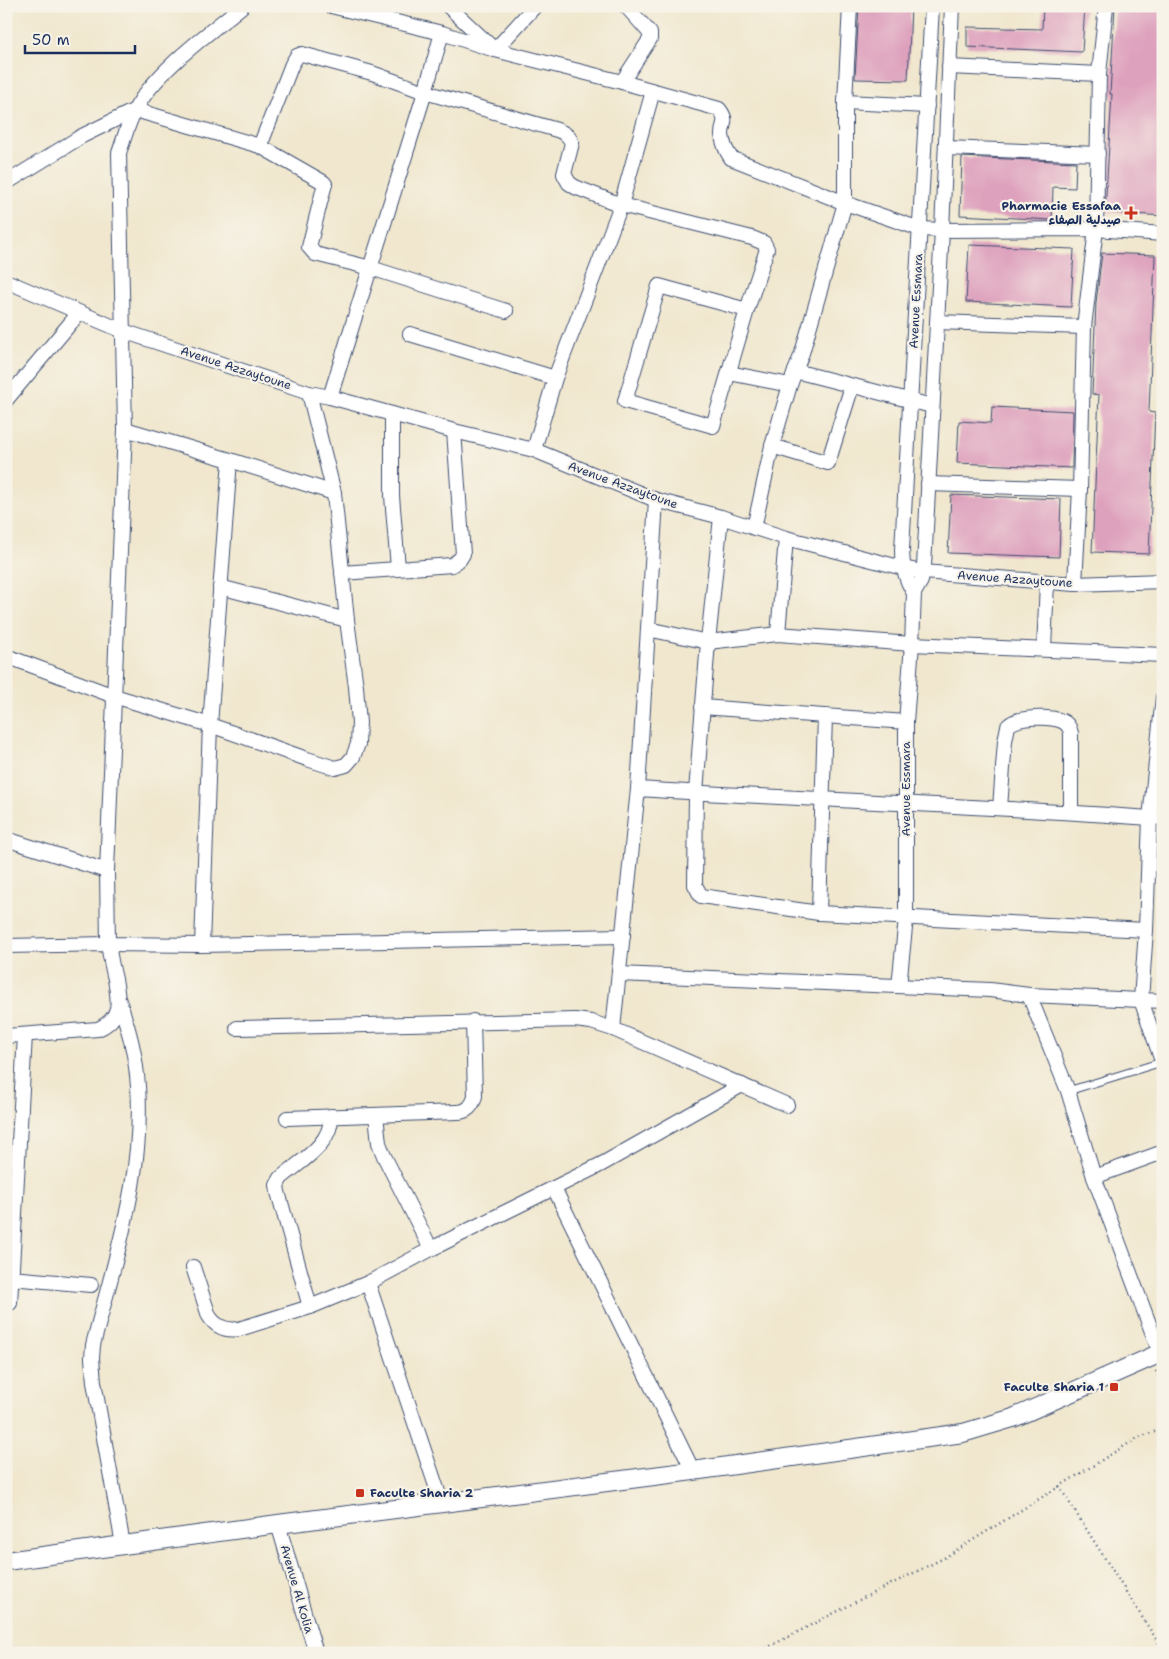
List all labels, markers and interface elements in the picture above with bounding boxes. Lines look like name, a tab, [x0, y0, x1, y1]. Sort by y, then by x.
scale bar	[25, 22, 135, 54]
text: 50 m	[32, 30, 70, 50]
place label: Pharmacie Essafaa صيدلية الصفاء	[1002, 198, 1122, 228]
marker: Pharmacie Essafaa صيدلية الصفاء	[1125, 207, 1137, 219]
street label: Avenue Essmara	[906, 253, 927, 349]
street label: Avenue Azzaytoune	[179, 343, 294, 394]
street label: Avenue Azzaytoune	[566, 458, 680, 512]
street label: Avenue Azzaytoune	[957, 567, 1073, 591]
street label: Avenue Essmara	[898, 741, 914, 837]
place label: Faculte Sharia 1	[1004, 1379, 1104, 1395]
marker: Faculte Sharia 1	[1108, 1381, 1120, 1393]
place label: Faculte Sharia 2	[370, 1485, 474, 1501]
marker: Faculte Sharia 2	[354, 1487, 366, 1499]
street label: Avenue Al Kolia	[277, 1543, 317, 1636]

